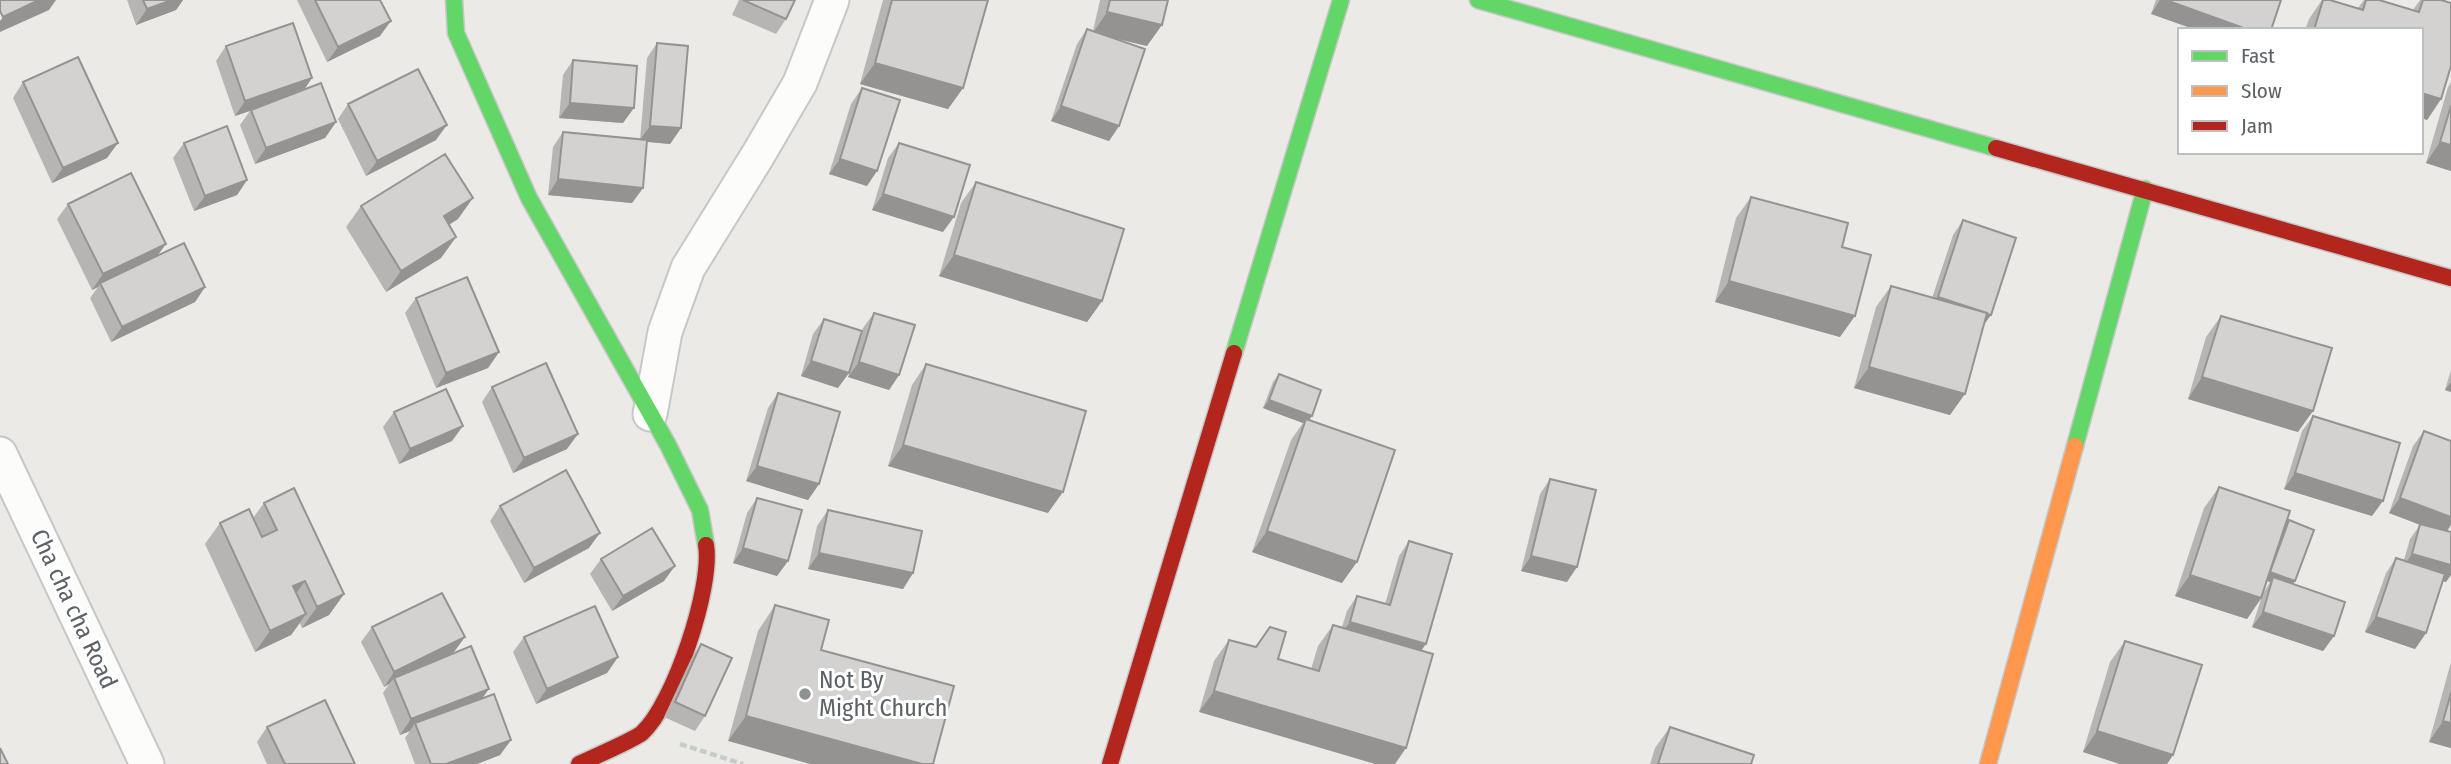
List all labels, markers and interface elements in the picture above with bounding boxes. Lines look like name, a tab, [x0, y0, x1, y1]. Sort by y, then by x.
legend	[2178, 28, 2423, 154]
text: Fast	[2241, 43, 2275, 69]
text: Slow	[2241, 78, 2282, 104]
text: Jam	[2241, 113, 2273, 139]
street label: Cha cha cha Road	[25, 525, 123, 693]
place label: Not By Might Church	[819, 666, 947, 722]
marker: Not By Might Church	[797, 686, 813, 702]

